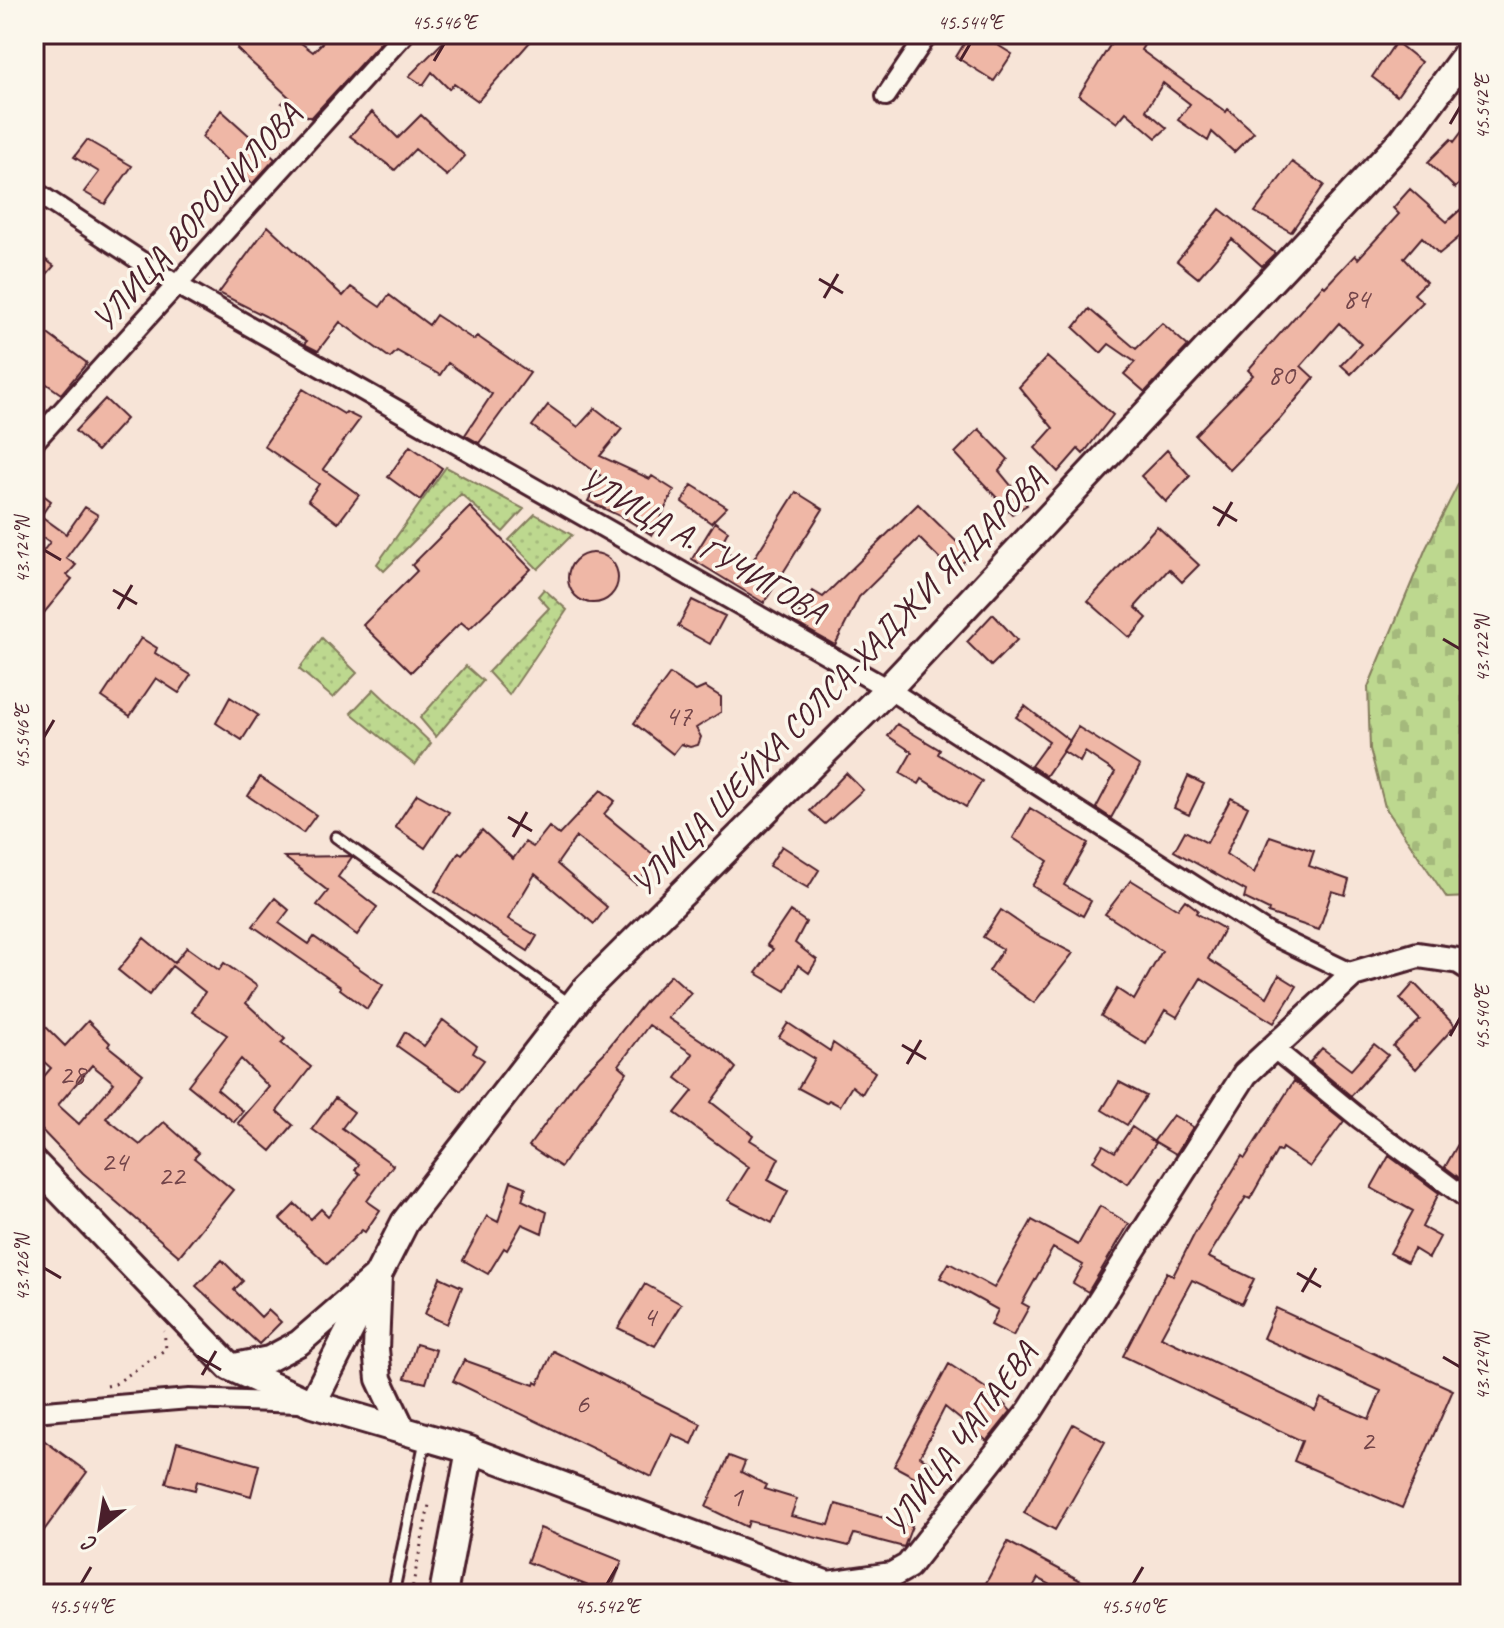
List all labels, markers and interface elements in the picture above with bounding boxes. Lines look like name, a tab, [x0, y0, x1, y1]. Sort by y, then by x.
text: 45.546°E	[411, 10, 479, 35]
text: 45.544°E	[937, 10, 1005, 35]
text: 45.542°E	[1470, 72, 1495, 140]
street label: УЛИЦА ВОРОШИЛОВА	[82, 93, 311, 340]
house number: 84	[1343, 279, 1372, 317]
house number: 80	[1268, 355, 1297, 393]
street label: УЛИЦА А. ГУЧИГОВА	[572, 457, 835, 634]
street label: УЛИЦА ШЕЙХА СОЛСА-ХАДЖИ ЯНДАРОВА	[621, 457, 1056, 905]
text: 43.124°N	[10, 514, 35, 583]
text: 43.122°N	[1470, 613, 1495, 682]
house number: 47	[665, 696, 693, 734]
text: 45.546°E	[10, 702, 35, 770]
text: 45.540°E	[1470, 983, 1495, 1051]
house number: 28	[59, 1055, 88, 1093]
house number: 24	[101, 1142, 130, 1180]
house number: 22	[158, 1156, 187, 1194]
text: 43.126°N	[10, 1232, 35, 1301]
house number: 4	[642, 1297, 658, 1335]
text: 43.124°N	[1470, 1331, 1495, 1400]
street label: УЛИЦА ЧАПАЕВА	[873, 1332, 1048, 1544]
house number: 6	[575, 1384, 590, 1422]
house number: 2	[1360, 1421, 1376, 1459]
house number: 1	[729, 1477, 744, 1515]
north arrow	[60, 1488, 140, 1568]
text: С	[76, 1528, 102, 1559]
text: 45.544°E	[48, 1594, 116, 1619]
text: 45.542°E	[574, 1594, 642, 1619]
text: 45.540°E	[1100, 1594, 1168, 1619]

